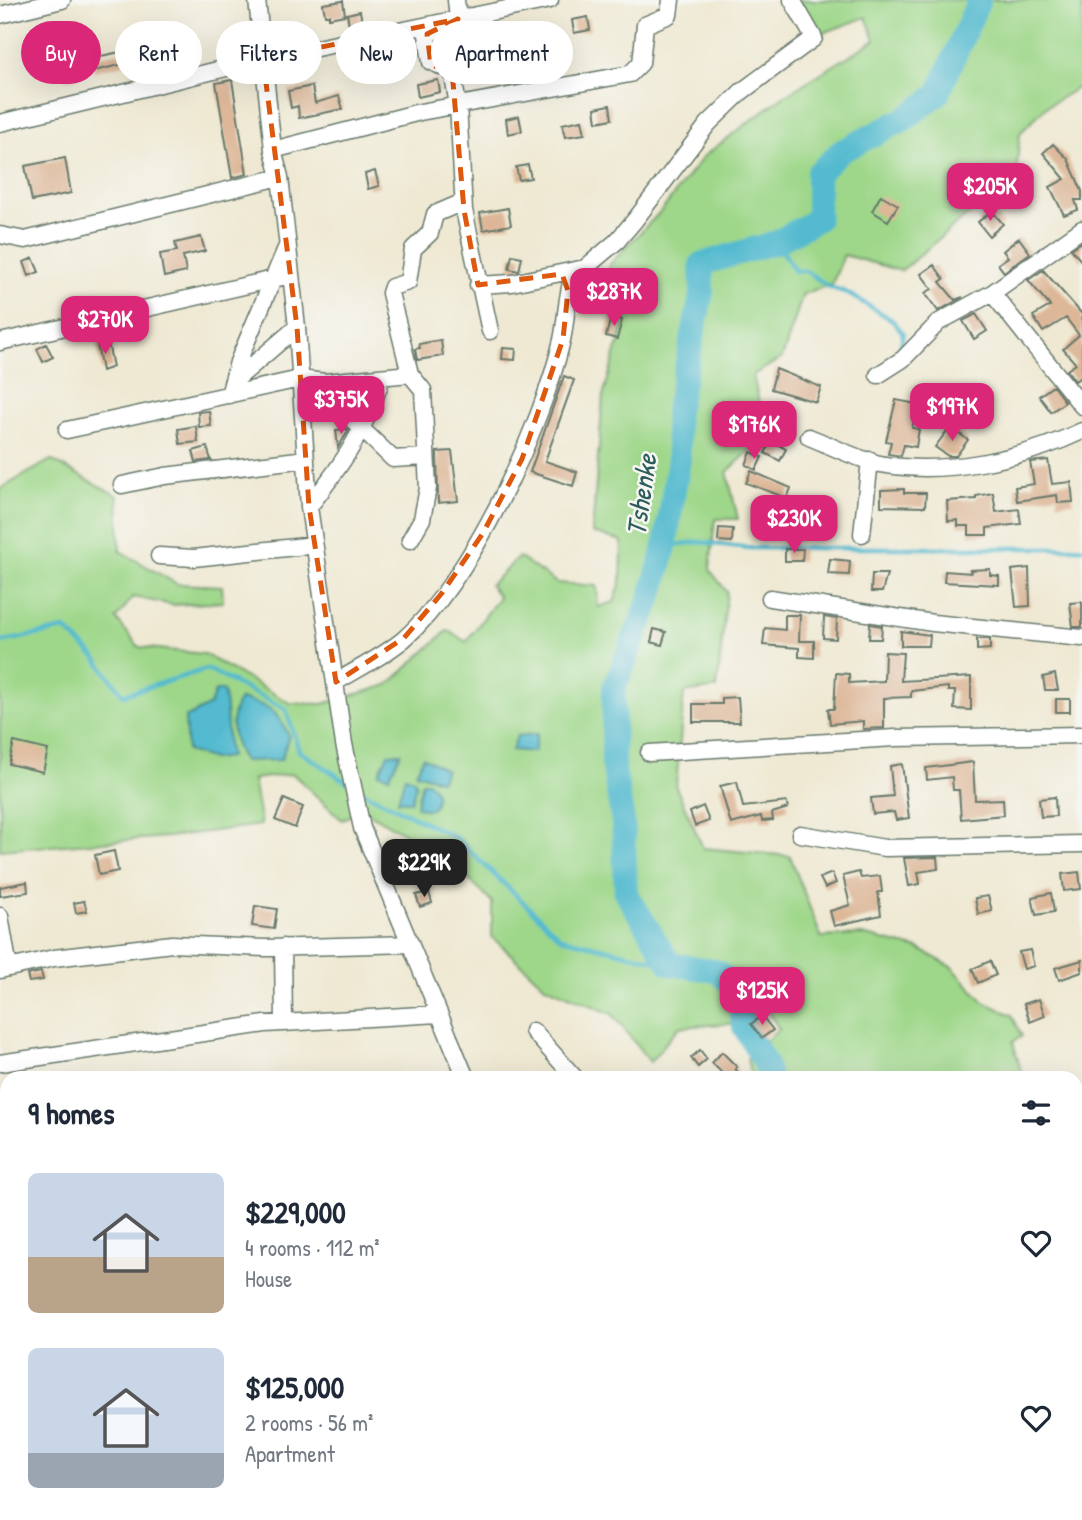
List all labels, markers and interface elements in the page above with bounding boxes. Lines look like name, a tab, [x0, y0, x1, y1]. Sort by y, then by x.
chip: Buy	[21, 21, 101, 84]
chip: Rent	[115, 21, 202, 84]
chip: Filters	[216, 21, 322, 84]
chip: New	[336, 21, 417, 84]
chip: Apartment	[431, 21, 573, 84]
pin: $205K	[941, 164, 1039, 223]
text: $205K	[963, 170, 1017, 201]
pin: $287K	[565, 268, 663, 328]
text: $287K	[586, 275, 642, 306]
pin: $270K	[56, 296, 154, 356]
text: $270K	[77, 303, 133, 334]
pin: $375K	[292, 376, 390, 436]
text: $375K	[313, 383, 369, 414]
pin: $197K	[903, 384, 1001, 443]
text: $197K	[926, 390, 978, 421]
pin: $176K	[705, 402, 803, 461]
text: $176K	[728, 408, 780, 439]
water label: Tshenke	[616, 450, 666, 538]
pin: $230K	[745, 496, 843, 555]
text: $230K	[766, 502, 822, 533]
pin: $229K	[375, 839, 473, 899]
text: $229K	[397, 846, 451, 877]
pin: $125K	[713, 968, 811, 1027]
text: $125K	[736, 974, 788, 1005]
text: 9 homes	[28, 1093, 115, 1133]
icon: filters	[1017, 1094, 1055, 1132]
text: $229,000	[245, 1192, 346, 1232]
icon: home	[84, 1201, 168, 1285]
icon: heart	[1017, 1224, 1055, 1262]
text: 4 rooms · 112 m²	[245, 1232, 380, 1263]
text: House	[245, 1263, 292, 1294]
text: $125,000	[245, 1367, 344, 1407]
icon: home	[84, 1376, 168, 1460]
icon: heart	[1017, 1399, 1055, 1437]
text: 2 rooms · 56 m²	[245, 1407, 373, 1438]
text: Apartment	[245, 1438, 335, 1469]

